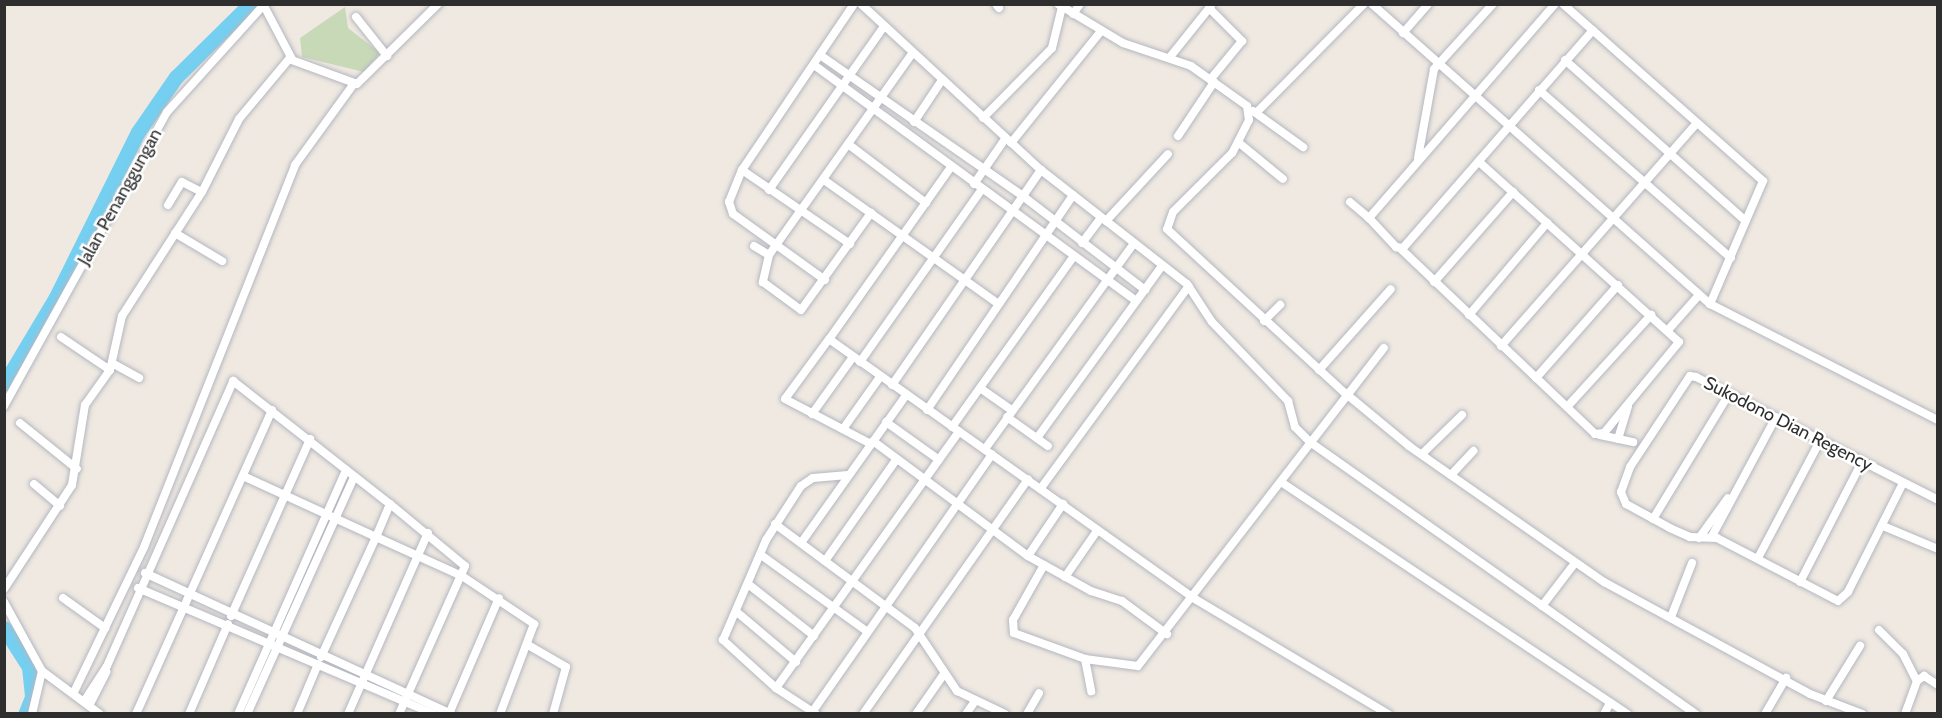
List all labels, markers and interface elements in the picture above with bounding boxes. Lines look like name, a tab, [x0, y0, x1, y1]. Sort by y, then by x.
street label: Jalan Penanggungan	[73, 125, 167, 269]
street label: Sukodono Dian Regency	[1700, 372, 1876, 476]

